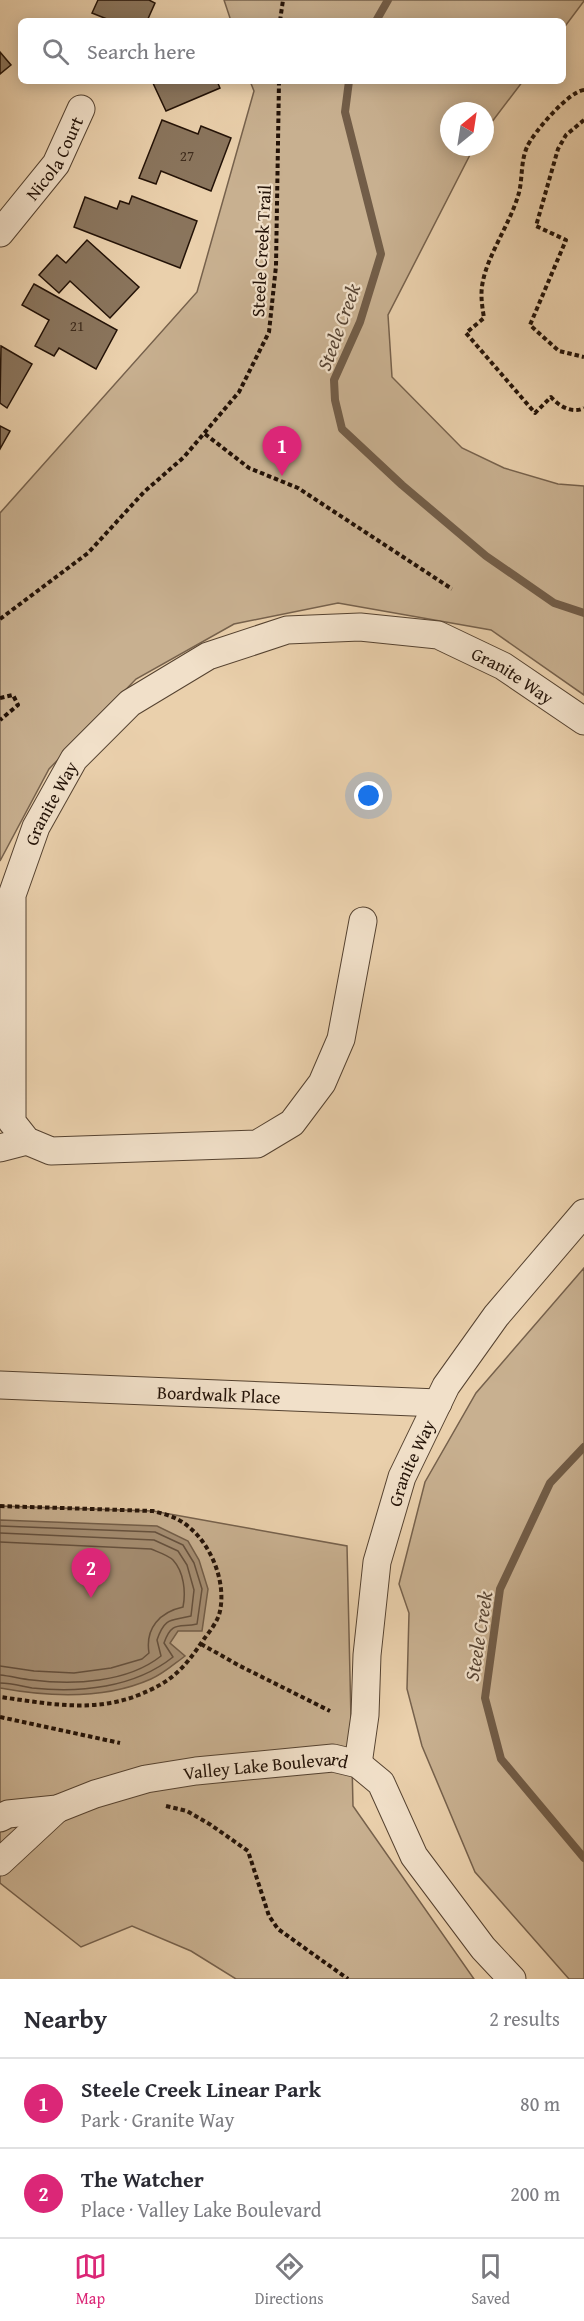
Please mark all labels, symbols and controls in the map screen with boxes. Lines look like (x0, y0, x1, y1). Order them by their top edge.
search box (18, 18, 566, 84)
icon: search (39, 35, 72, 68)
text: Search here (87, 35, 196, 67)
north arrow (440, 102, 494, 156)
street label: Nicola Court (18, 111, 90, 206)
house number: 27 (180, 145, 194, 166)
street label: Steele Creek Trail (244, 184, 278, 318)
water label: Steele Creek (309, 279, 367, 374)
house number: 21 (70, 315, 84, 336)
pin: 1 (262, 426, 302, 476)
street label: Granite Way (467, 640, 560, 710)
street label: Granite Way (17, 756, 84, 849)
your location (354, 781, 383, 810)
street label: Boardwalk Place (156, 1378, 281, 1410)
street label: Granite Way (381, 1415, 441, 1509)
pin: 2 (72, 1548, 110, 1598)
water label: Steele Creek (457, 1588, 500, 1683)
street label: Valley Lake Boulevard (181, 1745, 352, 1786)
text: Nearby (24, 1999, 107, 2038)
text: 2 results (489, 2004, 560, 2033)
text: Steele Creek Linear Park (81, 2073, 321, 2105)
text: 1 (38, 2089, 49, 2118)
text: 80 m (520, 2089, 560, 2118)
text: Park · Granite Way (81, 2105, 234, 2134)
text: The Watcher (81, 2163, 204, 2195)
text: 2 (38, 2179, 49, 2208)
text: 200 m (510, 2179, 560, 2208)
text: Place · Valley Lake Boulevard (81, 2195, 321, 2224)
tab: Map (74, 2250, 107, 2310)
tab: Directions (255, 2250, 324, 2310)
tab: Saved (471, 2250, 510, 2310)

